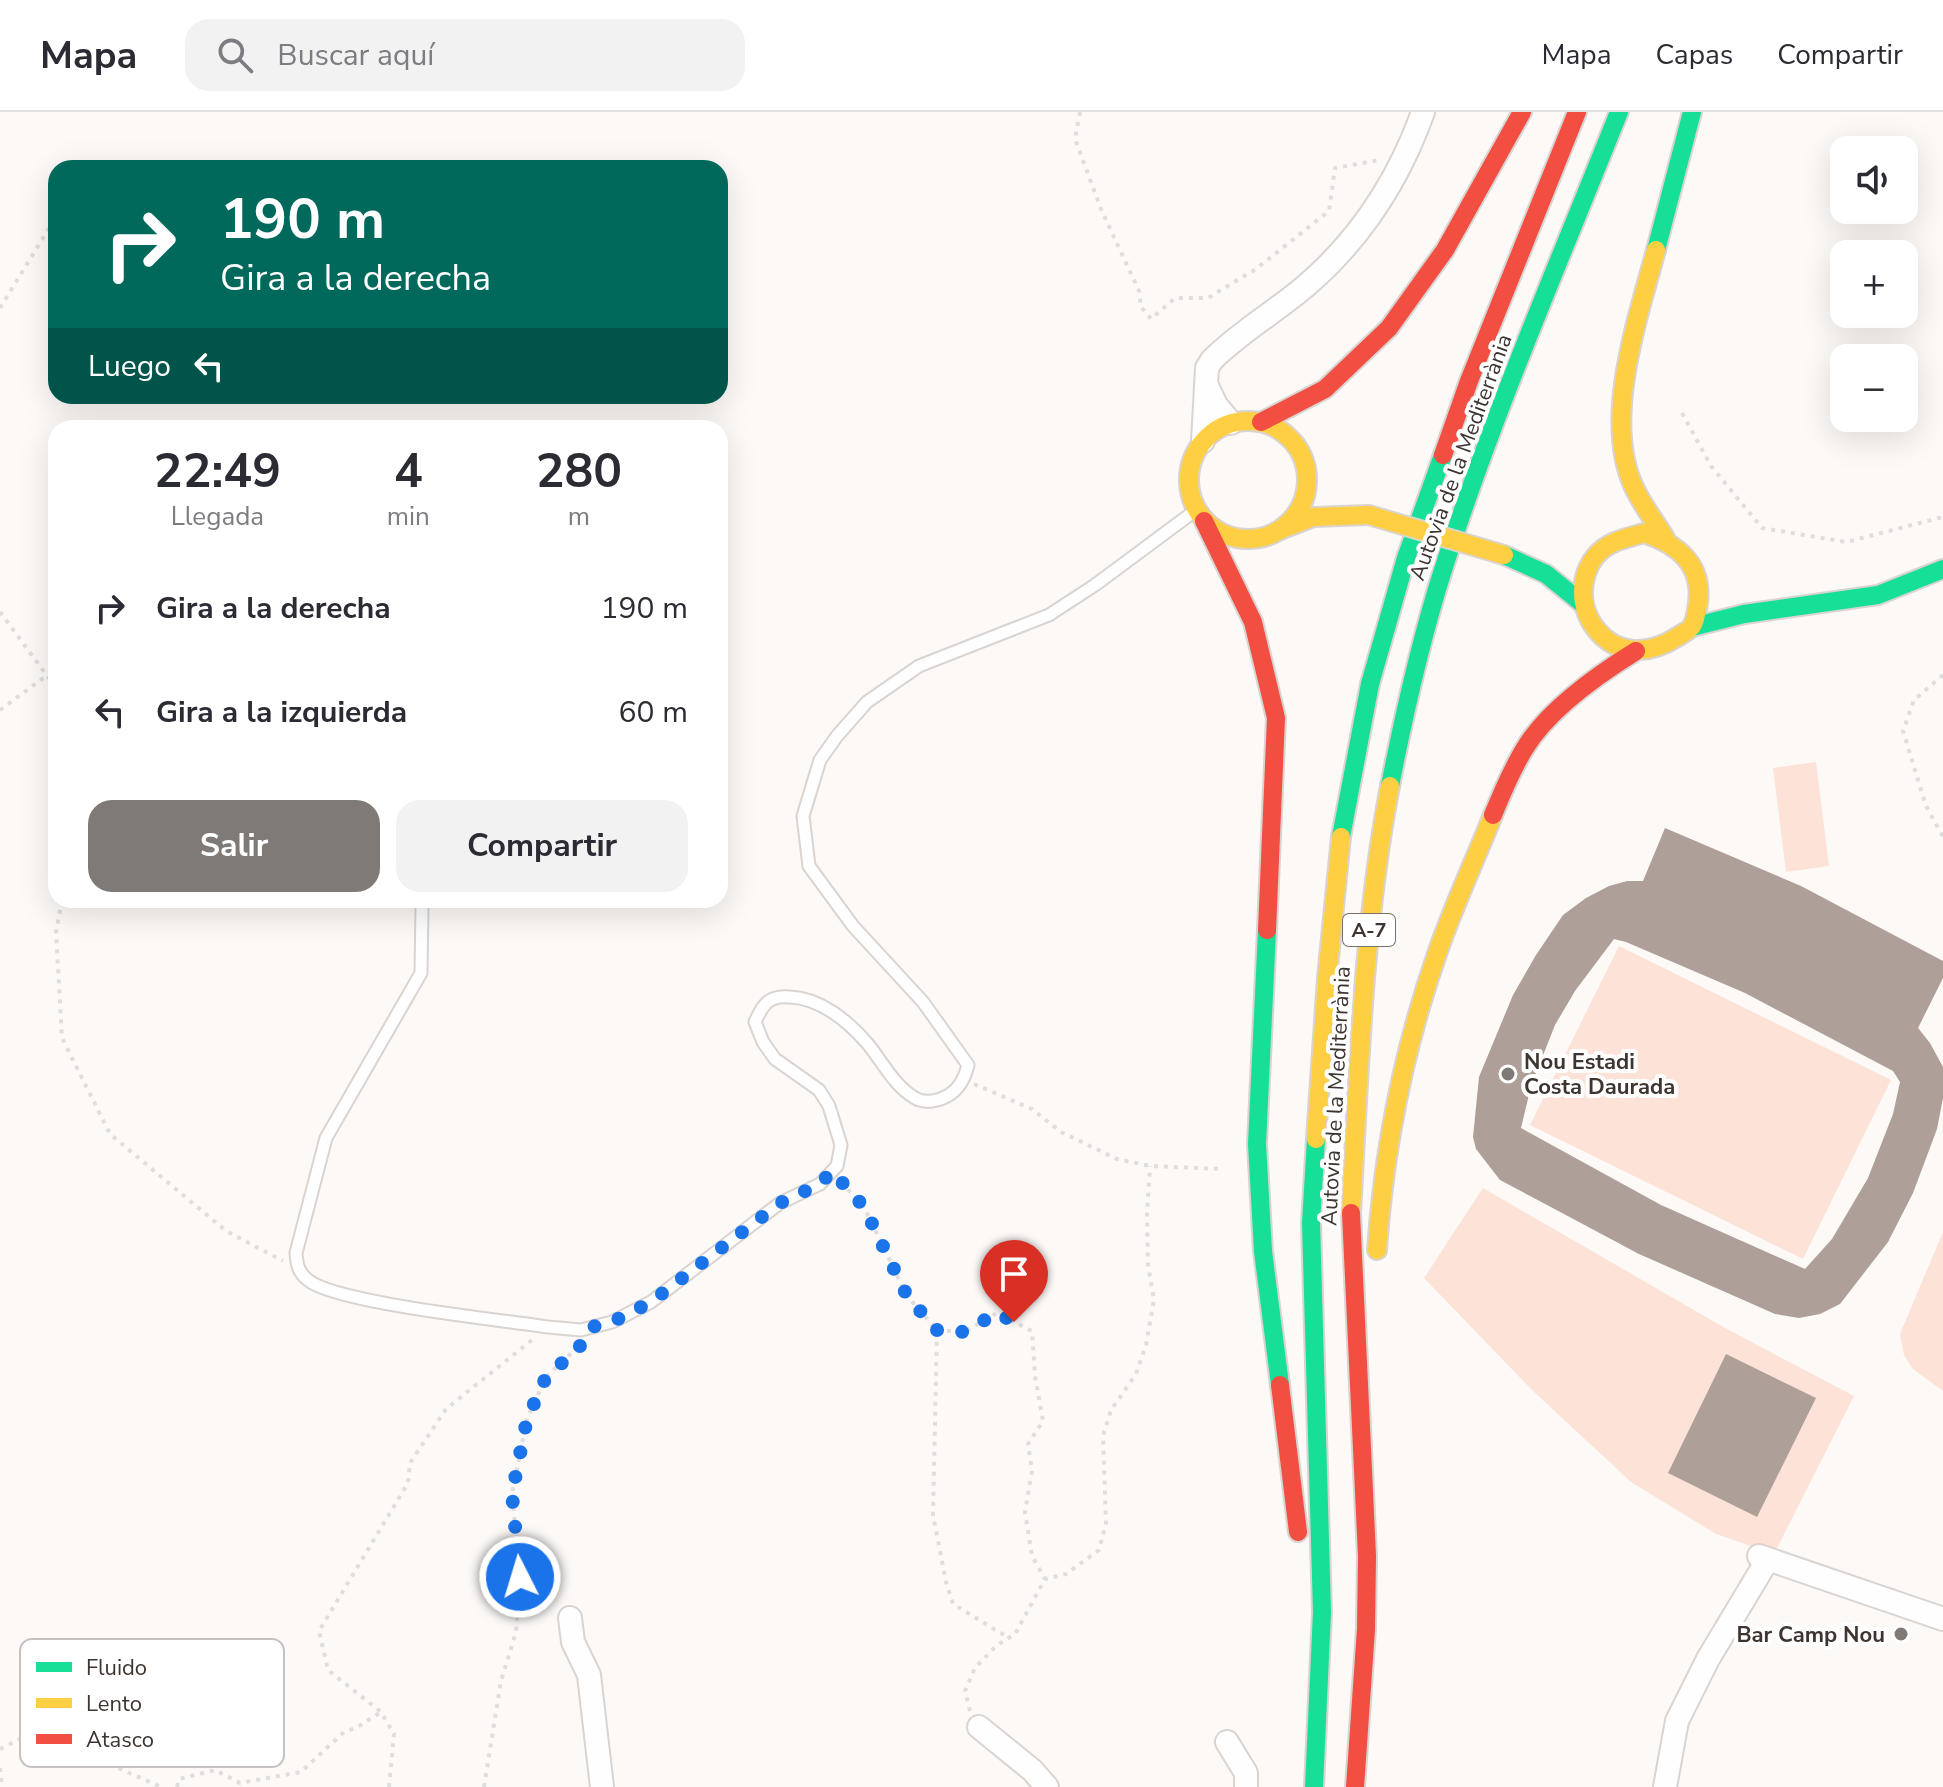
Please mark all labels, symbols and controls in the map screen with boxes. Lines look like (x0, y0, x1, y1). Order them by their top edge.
search box (185, 19, 745, 91)
text: Mapa (40, 30, 137, 81)
icon: search (213, 33, 257, 77)
text: Buscar aquí (277, 35, 434, 76)
text: Mapa (1542, 36, 1611, 74)
text: Capas (1655, 36, 1733, 74)
text: Compartir (1777, 36, 1903, 74)
map controls (1830, 136, 1918, 432)
button: sound (1830, 136, 1918, 224)
text: 190 m (220, 181, 385, 258)
icon: right (88, 192, 192, 296)
button: + (1830, 240, 1918, 328)
text: Gira a la derecha (220, 254, 491, 303)
street label: Autovia de la Mediterrània (1402, 330, 1520, 585)
icon: left (187, 344, 231, 388)
button: − (1830, 344, 1918, 432)
text: Luego (88, 346, 171, 387)
text: 22:49 (154, 438, 281, 504)
text: 4 (394, 438, 423, 504)
text: 280 (536, 438, 622, 504)
text: Llegada (171, 499, 264, 534)
text: min (387, 499, 430, 534)
text: m (568, 499, 590, 534)
icon: right (88, 586, 132, 630)
text: Gira a la derecha (156, 588, 391, 629)
text: 190 m (601, 588, 688, 629)
icon: left (88, 690, 132, 734)
text: Gira a la izquierda (156, 692, 407, 733)
text: 60 m (619, 692, 688, 733)
button: Salir (88, 800, 380, 892)
button: Compartir (396, 800, 688, 892)
road number: A-7 (1343, 914, 1395, 946)
street label: Autovia de la Mediterrània (1314, 965, 1358, 1227)
place label: Nou Estadi Costa Daurada (1524, 1047, 1675, 1102)
marker: Nou Estadi Costa Daurada (1499, 1065, 1517, 1083)
pin (980, 1240, 1048, 1322)
icon: arrive (992, 1252, 1036, 1296)
position arrow (478, 1535, 562, 1619)
place label: Bar Camp Nou (1736, 1620, 1885, 1650)
marker: Bar Camp Nou (1892, 1625, 1910, 1643)
legend (20, 1639, 284, 1767)
text: Fluido (86, 1653, 147, 1683)
text: Lento (86, 1689, 142, 1719)
text: Atasco (86, 1725, 154, 1755)

